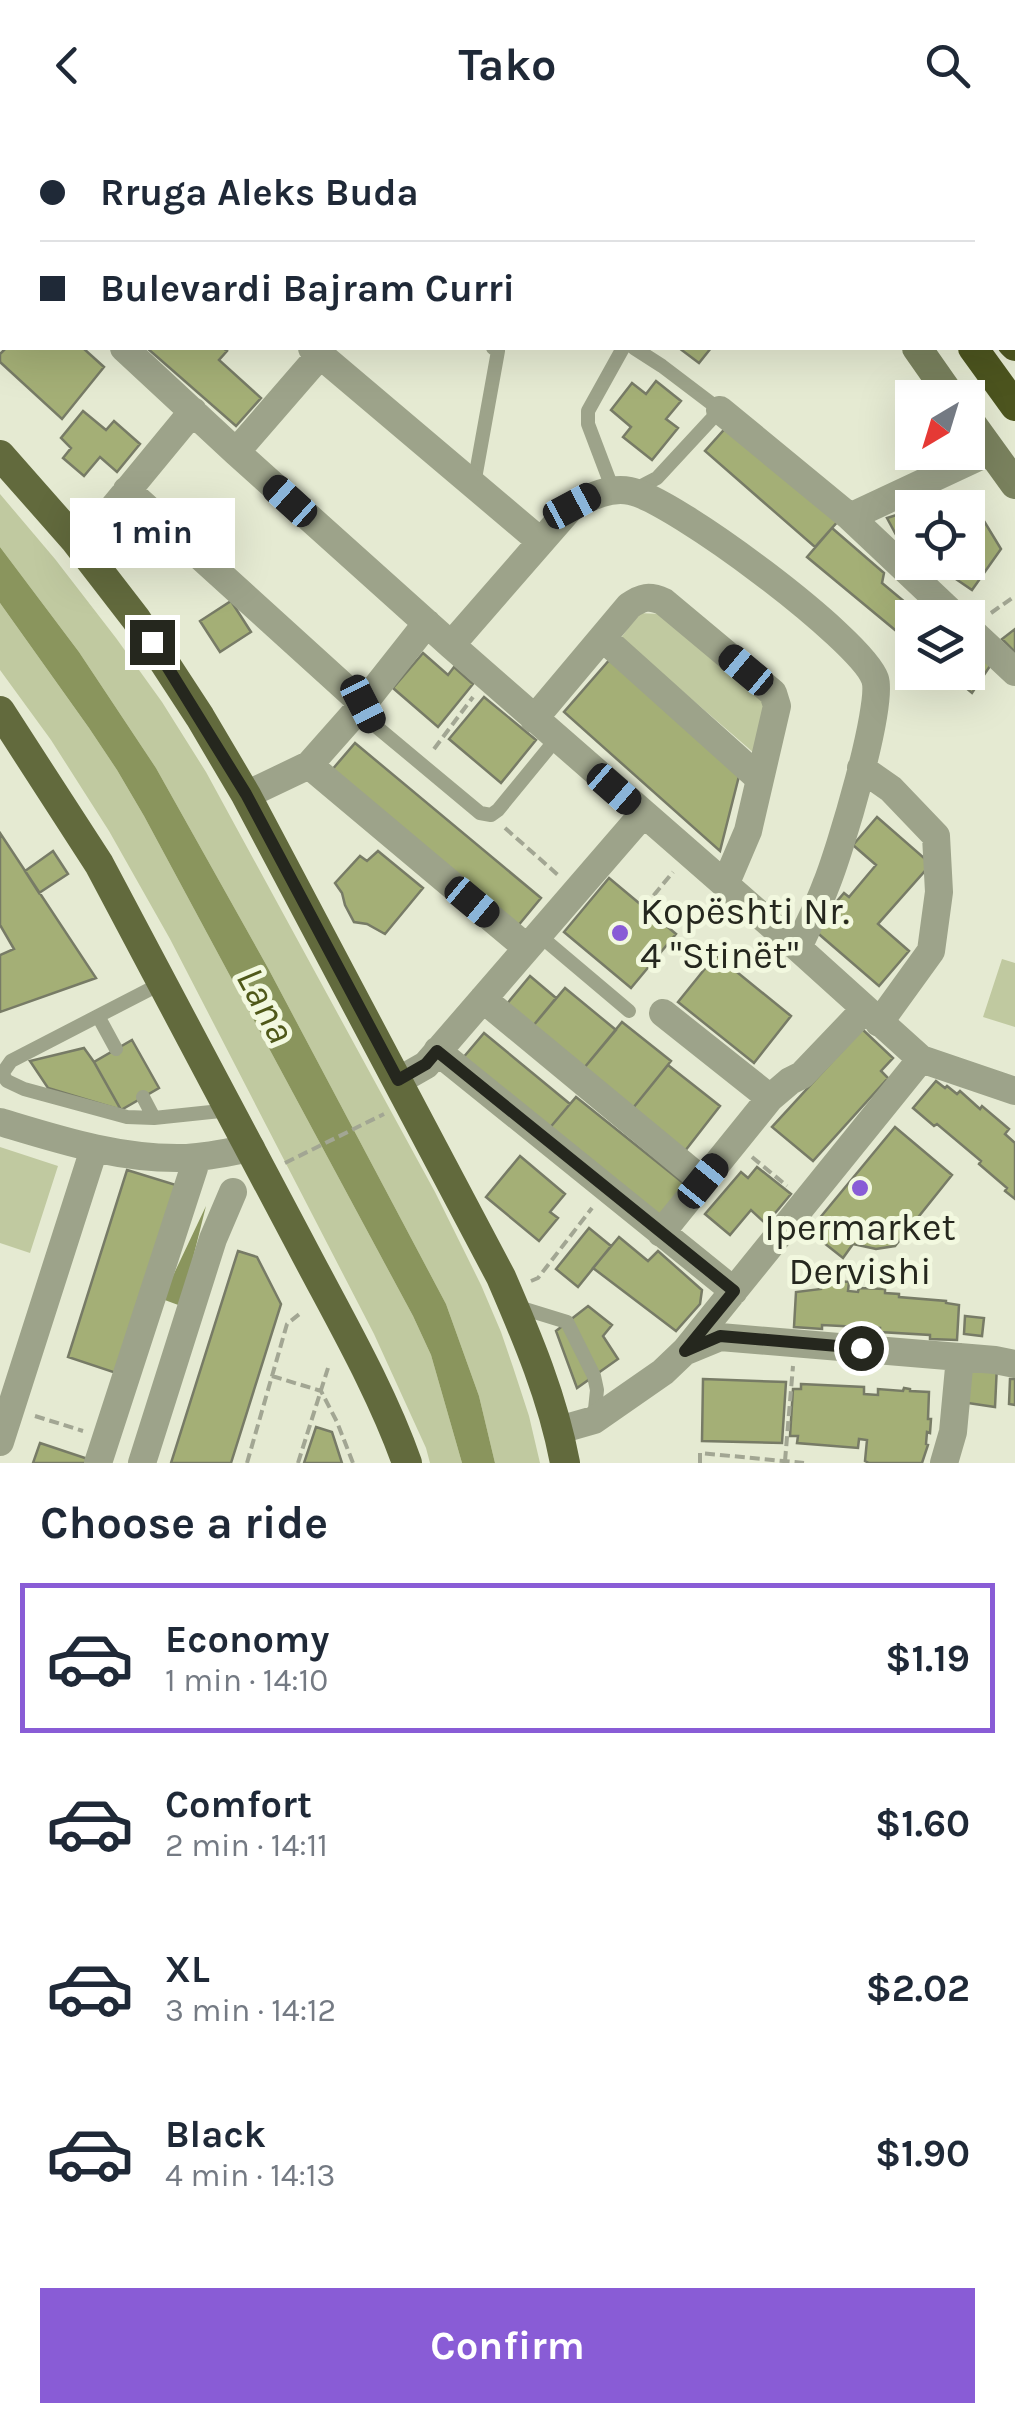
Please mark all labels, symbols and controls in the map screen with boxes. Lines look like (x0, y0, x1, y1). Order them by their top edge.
icon: back (40, 38, 95, 93)
icon: search (920, 38, 975, 93)
text: Tako (458, 39, 557, 91)
text: Rruga Aleks Buda (100, 170, 419, 215)
text: Bulevardi Bajram Curri (100, 266, 515, 311)
north arrow (895, 380, 985, 470)
map controls (895, 380, 985, 690)
car (258, 470, 322, 532)
car (538, 479, 606, 533)
button: locate (895, 490, 985, 580)
callout: 1 min (70, 497, 234, 567)
text: 1 min (112, 514, 193, 551)
button: layers (895, 600, 985, 690)
route end (130, 620, 175, 665)
car (713, 639, 779, 701)
car (336, 670, 390, 738)
car (582, 758, 646, 820)
car (439, 871, 505, 933)
place label: Kopështi Nr. 4 "Stinët" (640, 889, 850, 978)
marker: Kopështi Nr. 4 "Stinët" (609, 922, 631, 944)
water label: Lana (227, 959, 305, 1051)
car (672, 1148, 734, 1214)
marker: Ipermarket Dervishi (849, 1177, 871, 1199)
place label: Ipermarket Dervishi (764, 1205, 956, 1294)
route start (839, 1326, 884, 1371)
text: Choose a ride (40, 1497, 328, 1549)
icon: car (45, 1613, 135, 1703)
text: Economy (165, 1617, 329, 1662)
text: $1.19 (885, 1636, 970, 1681)
text: 1 min · 14:10 (165, 1662, 328, 1699)
icon: car (45, 1778, 135, 1868)
text: Comfort (165, 1782, 312, 1827)
text: $1.60 (875, 1801, 970, 1846)
text: 2 min · 14:11 (165, 1827, 328, 1864)
icon: car (45, 1943, 135, 2033)
text: XL (165, 1947, 210, 1992)
text: $2.02 (866, 1966, 970, 2011)
text: 3 min · 14:12 (165, 1992, 336, 2029)
icon: car (45, 2108, 135, 2198)
text: Black (165, 2112, 266, 2157)
text: $1.90 (875, 2131, 970, 2176)
text: 4 min · 14:13 (165, 2157, 335, 2194)
button: Confirm (40, 2288, 975, 2403)

